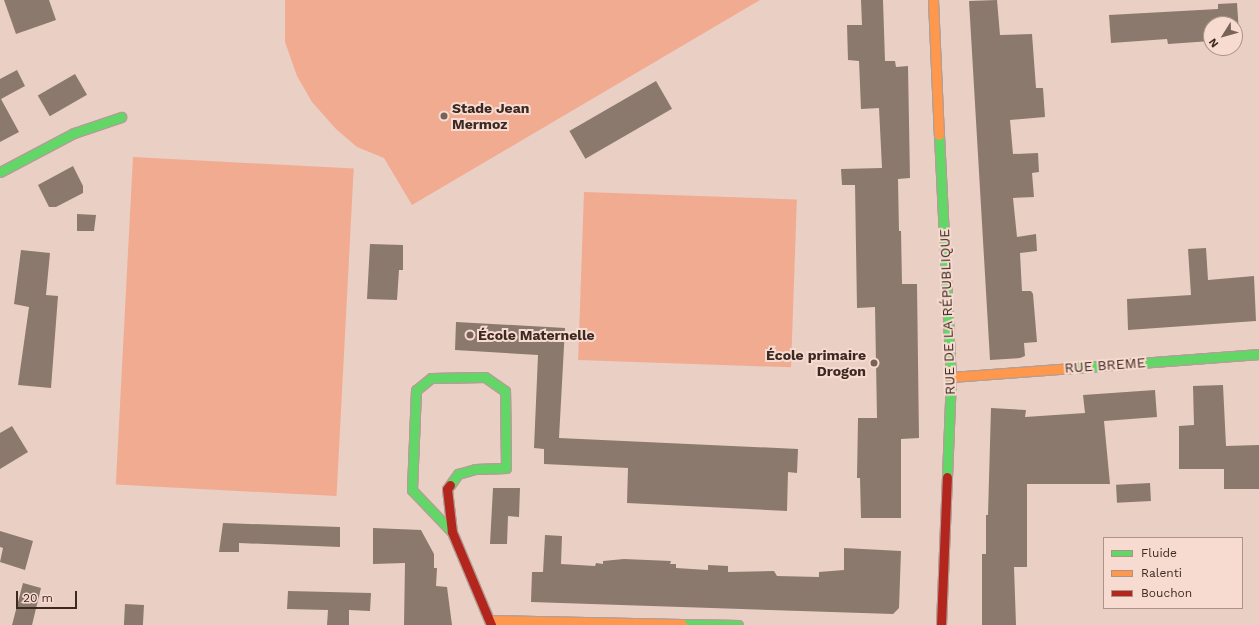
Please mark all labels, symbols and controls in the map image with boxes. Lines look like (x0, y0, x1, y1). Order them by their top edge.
north arrow (1203, 16, 1243, 56)
text: N (1206, 36, 1221, 50)
place label: Stade Jean Mermoz (452, 100, 530, 132)
marker: Stade Jean Mermoz (439, 111, 449, 121)
street label: RUE DE LA RÉPUBLIQUE (936, 228, 958, 396)
place label: École Maternelle (478, 327, 595, 343)
marker: École Maternelle (465, 330, 475, 340)
place label: École primaire Drogon (766, 347, 866, 380)
street label: RUE BREME (1064, 354, 1146, 376)
marker: École primaire Drogon (869, 358, 879, 368)
legend (1103, 537, 1243, 609)
text: Fluide (1141, 546, 1177, 560)
text: Ralenti (1141, 566, 1182, 580)
scale bar (18, 583, 79, 609)
text: Bouchon (1141, 586, 1192, 600)
text: 20 m (23, 591, 53, 605)

